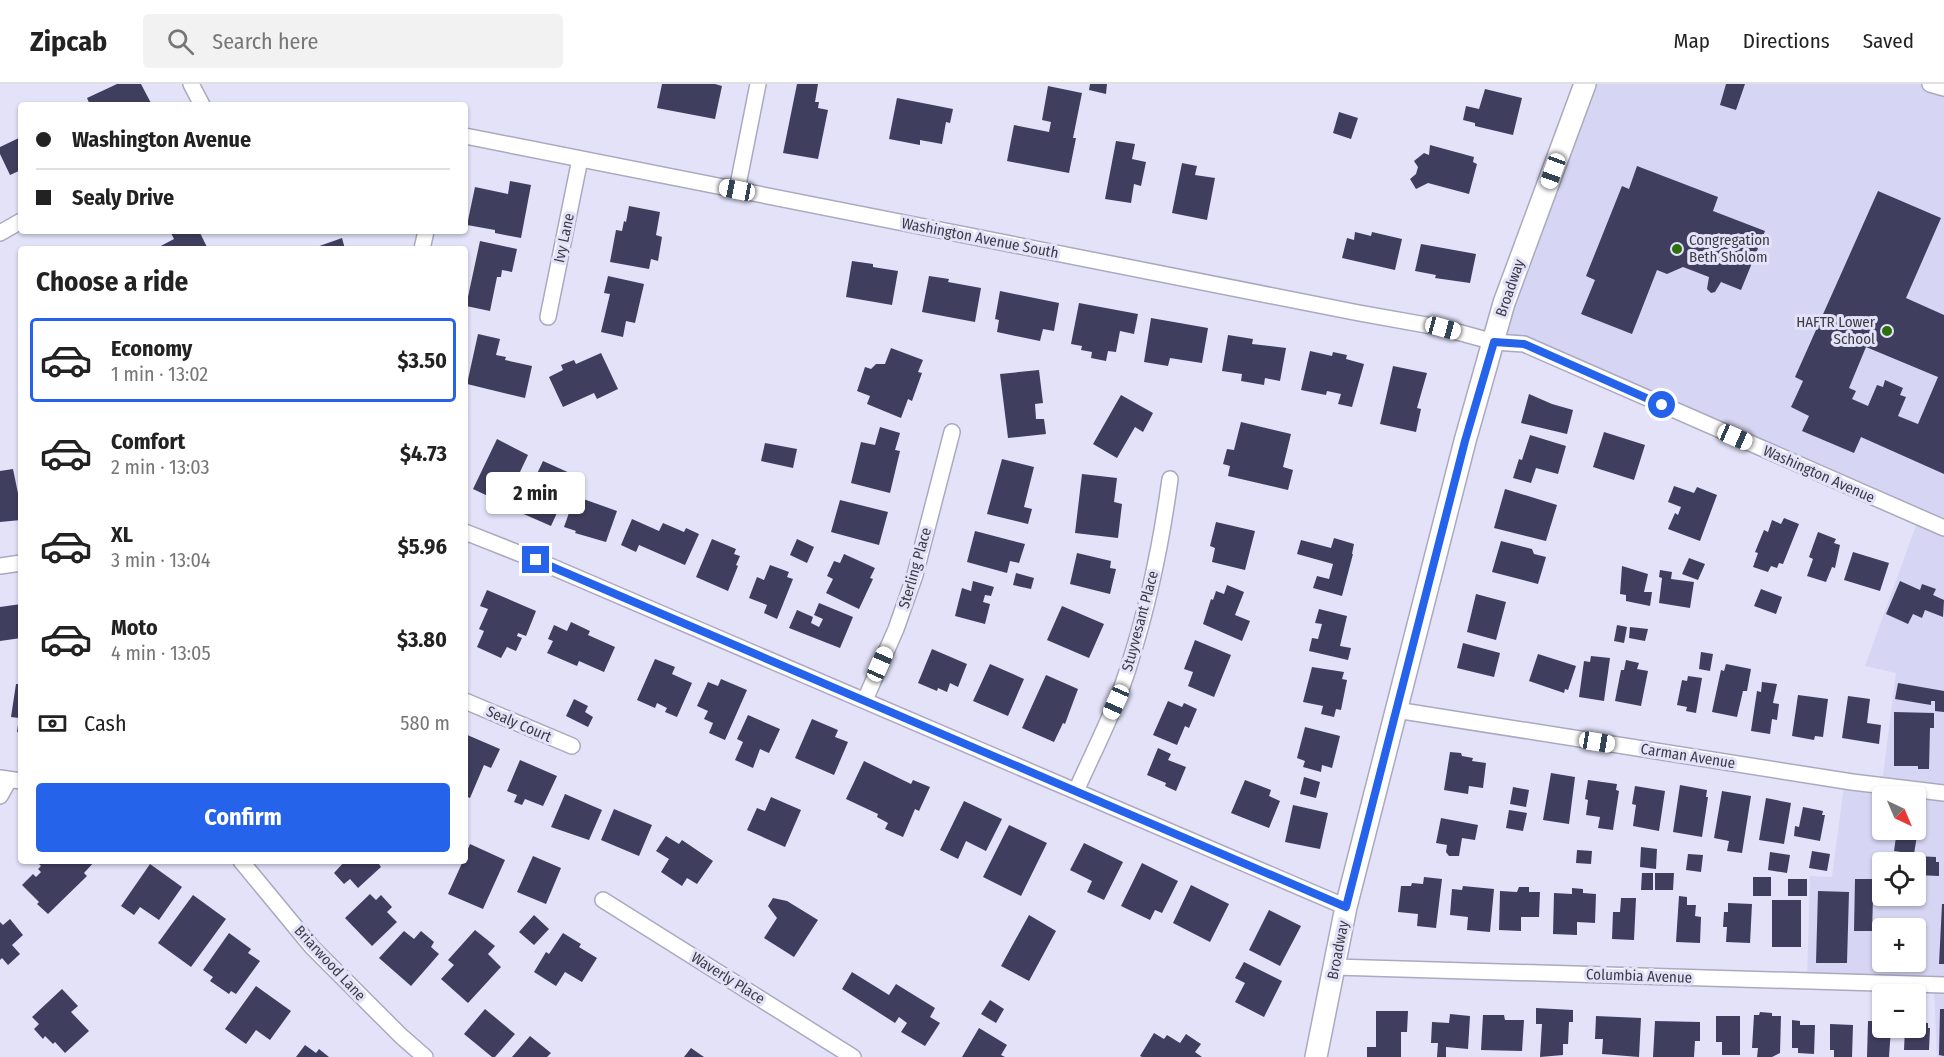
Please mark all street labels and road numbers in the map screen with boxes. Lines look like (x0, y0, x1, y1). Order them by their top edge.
street label: Ivy Lane (550, 212, 578, 264)
street label: Washington Avenue South (900, 214, 1060, 262)
street label: Broadway (1492, 257, 1528, 319)
street label: Washington Avenue (1760, 441, 1878, 507)
street label: Sterling Place (895, 525, 935, 611)
street label: Stuyvesant Place (1118, 569, 1162, 673)
street label: Sealy Court (484, 702, 554, 746)
street label: Carman Avenue (1639, 740, 1737, 772)
street label: Broadway (1323, 919, 1353, 981)
street label: Briarwood Lane (291, 922, 369, 1004)
street label: Waverly Place (688, 948, 768, 1008)
street label: Columbia Avenue (1586, 965, 1692, 987)

